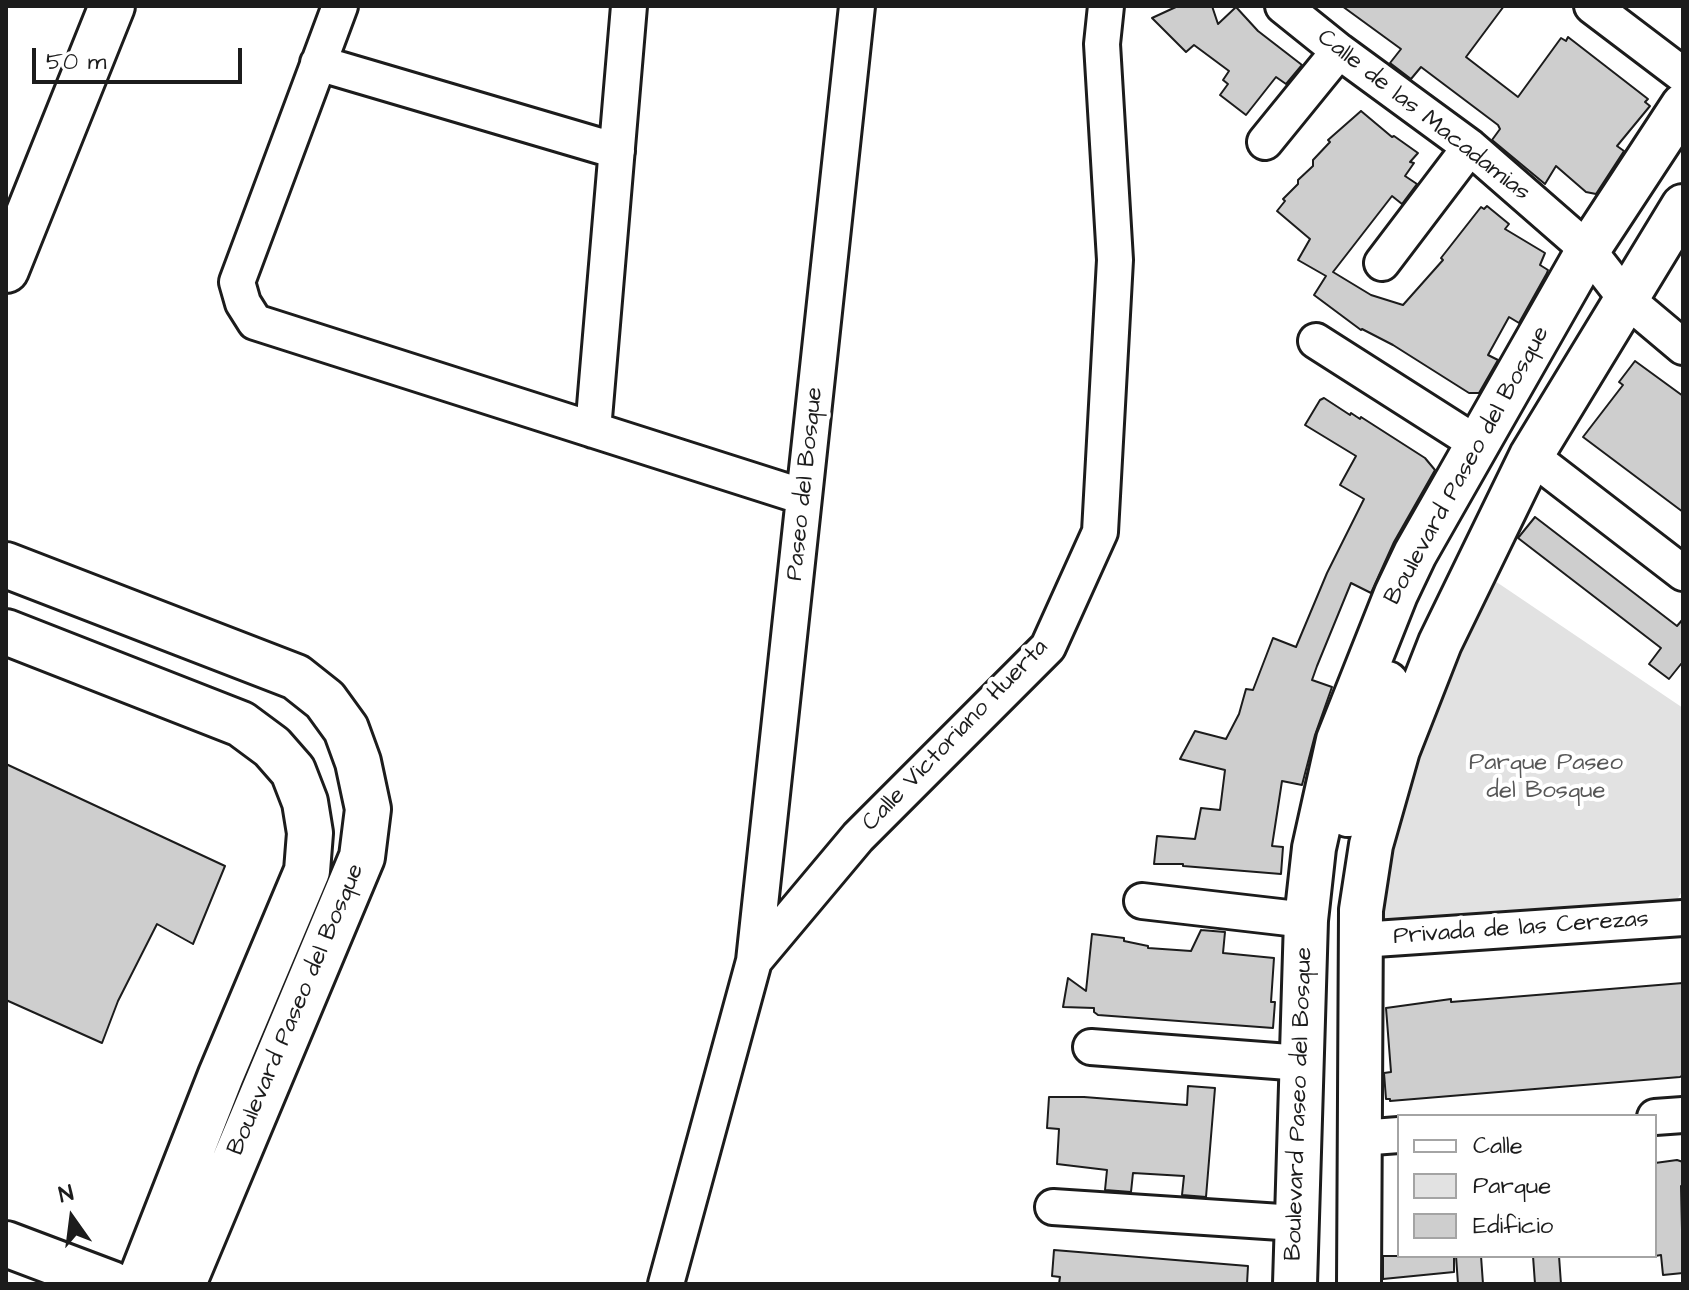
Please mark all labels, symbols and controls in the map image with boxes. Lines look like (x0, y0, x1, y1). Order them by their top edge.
street label: Calle de las Macadamias (1311, 24, 1535, 208)
scale bar (36, 32, 246, 82)
text: 50 m (46, 45, 106, 79)
street label: Boulevard Paseo del Bosque (1379, 322, 1557, 610)
street label: Paseo del Bosque (782, 386, 830, 582)
street label: Calle Victoriano Huerta (857, 634, 1055, 838)
park label: Parque Paseo del Bosque (1469, 750, 1623, 806)
street label: Boulevard Paseo del Bosque (222, 860, 372, 1160)
street label: Privada de las Cerezas (1392, 906, 1650, 952)
street label: Boulevard Paseo del Bosque (1280, 947, 1320, 1261)
legend (1397, 1114, 1657, 1258)
text: Calle (1473, 1129, 1523, 1163)
text: Parque (1473, 1169, 1551, 1203)
north arrow (32, 1178, 112, 1258)
text: N (56, 1178, 77, 1211)
text: Edificio (1473, 1209, 1553, 1243)

